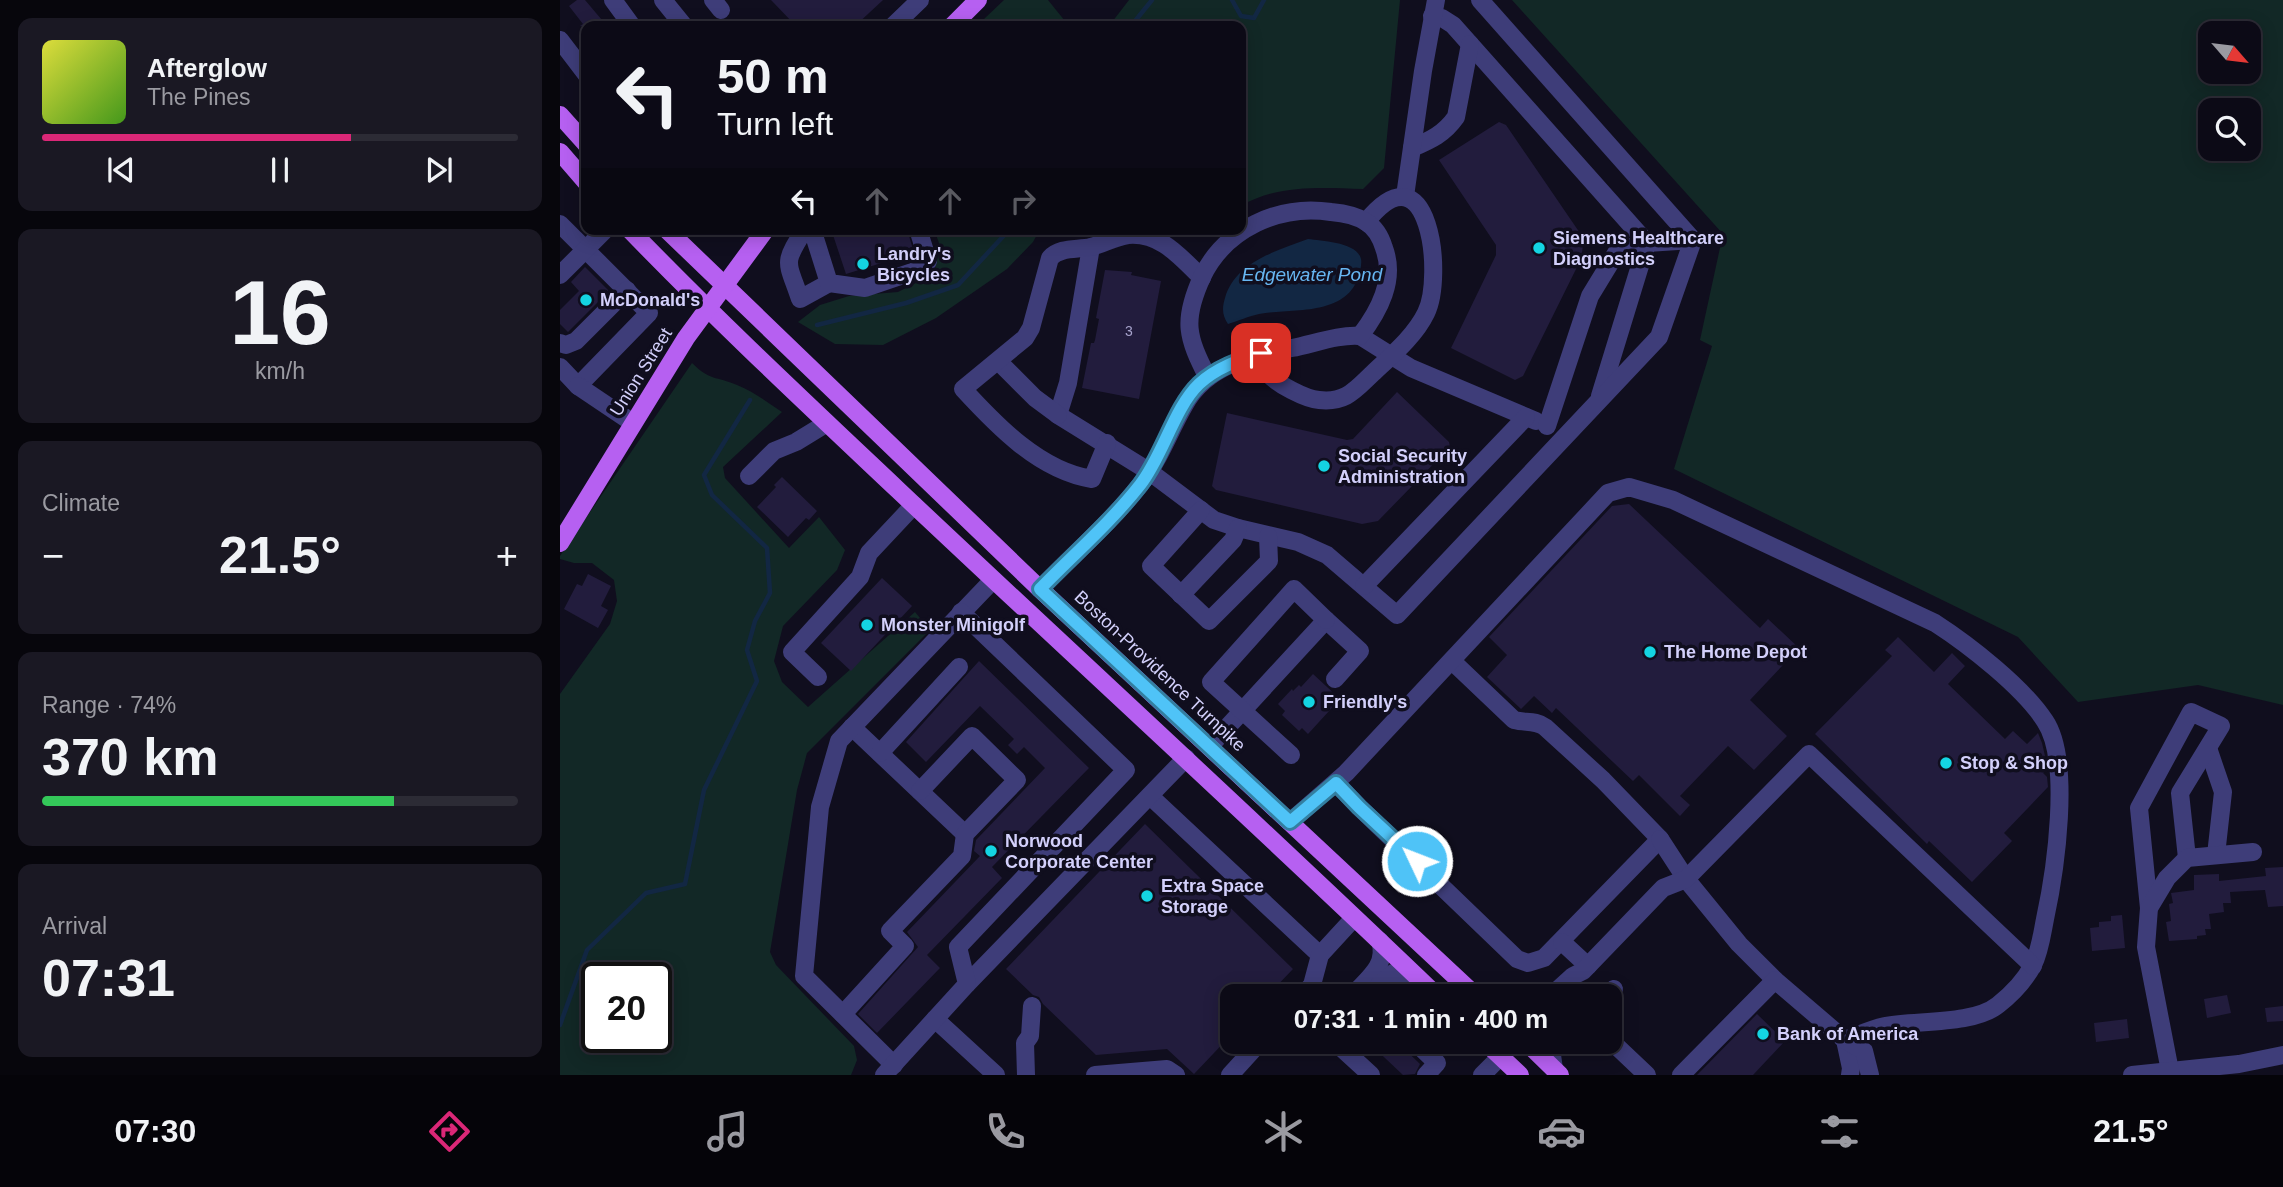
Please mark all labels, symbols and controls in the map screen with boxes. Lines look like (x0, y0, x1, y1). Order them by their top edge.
north arrow (2198, 21, 2261, 84)
map controls (2198, 21, 2261, 161)
icon: left (602, 49, 693, 140)
text: 50 m (717, 49, 829, 103)
text: Afterglow (147, 53, 267, 83)
text: The Pines (147, 84, 251, 110)
button: search (2198, 98, 2261, 161)
text: Turn left (717, 106, 833, 142)
icon: previous (102, 151, 140, 189)
icon: pause (261, 151, 299, 189)
icon: next (420, 151, 458, 189)
icon: left (785, 182, 823, 220)
icon: ahead (858, 182, 896, 220)
icon: ahead (931, 182, 969, 220)
icon: right (1004, 182, 1042, 220)
place label: Siemens Healthcare Diagnostics (1553, 228, 1724, 269)
marker: Siemens Healthcare Diagnostics (1531, 240, 1547, 256)
place label: Landry's Bicycles (877, 244, 951, 285)
marker: Landry's Bicycles (855, 256, 871, 272)
text: 16 (229, 262, 331, 363)
water label: Edgewater Pond (1242, 264, 1384, 285)
place label: McDonald's (600, 290, 700, 310)
marker: McDonald's (578, 292, 594, 308)
house number: 3 (1125, 323, 1133, 339)
pin (1231, 323, 1291, 383)
street label: Union Street (606, 324, 676, 420)
icon: arrive (1242, 334, 1280, 372)
text: km/h (255, 358, 305, 384)
place label: Social Security Administration (1338, 446, 1467, 487)
marker: Social Security Administration (1316, 458, 1332, 474)
text: Climate (42, 490, 120, 516)
text: 21.5° (219, 526, 341, 584)
text: − (42, 535, 64, 577)
text: + (496, 535, 518, 577)
street label: Boston-Providence Turnpike (1070, 587, 1250, 755)
place label: Monster Minigolf (881, 615, 1026, 635)
marker: Monster Minigolf (859, 617, 875, 633)
place label: The Home Depot (1664, 642, 1807, 662)
marker: The Home Depot (1642, 644, 1658, 660)
text: Range · 74% (42, 692, 176, 718)
place label: Friendly's (1323, 692, 1407, 712)
marker: Friendly's (1301, 694, 1317, 710)
text: 370 km (42, 728, 218, 786)
place label: Stop & Shop (1960, 753, 2068, 773)
marker: Stop & Shop (1938, 755, 1954, 771)
position arrow (1380, 824, 1454, 898)
place label: Norwood Corporate Center (1005, 831, 1153, 872)
marker: Norwood Corporate Center (983, 843, 999, 859)
place label: Extra Space Storage (1161, 876, 1264, 917)
marker: Extra Space Storage (1139, 888, 1155, 904)
text: Arrival (42, 913, 107, 939)
text: 07:31 (42, 949, 175, 1007)
speed limit sign: 20 (581, 962, 672, 1053)
text: 07:31 · 1 min · 400 m (1294, 1004, 1548, 1034)
place label: Bank of America (1777, 1024, 1919, 1044)
marker: Bank of America (1755, 1026, 1771, 1042)
icon: directions (425, 1107, 474, 1156)
icon: music (703, 1107, 752, 1156)
icon: phone (981, 1107, 1030, 1156)
icon: climate (1259, 1107, 1308, 1156)
icon: car (1537, 1107, 1586, 1156)
icon: filters (1815, 1107, 1864, 1156)
text: 07:30 (115, 1113, 196, 1149)
text: 21.5° (2093, 1113, 2168, 1149)

